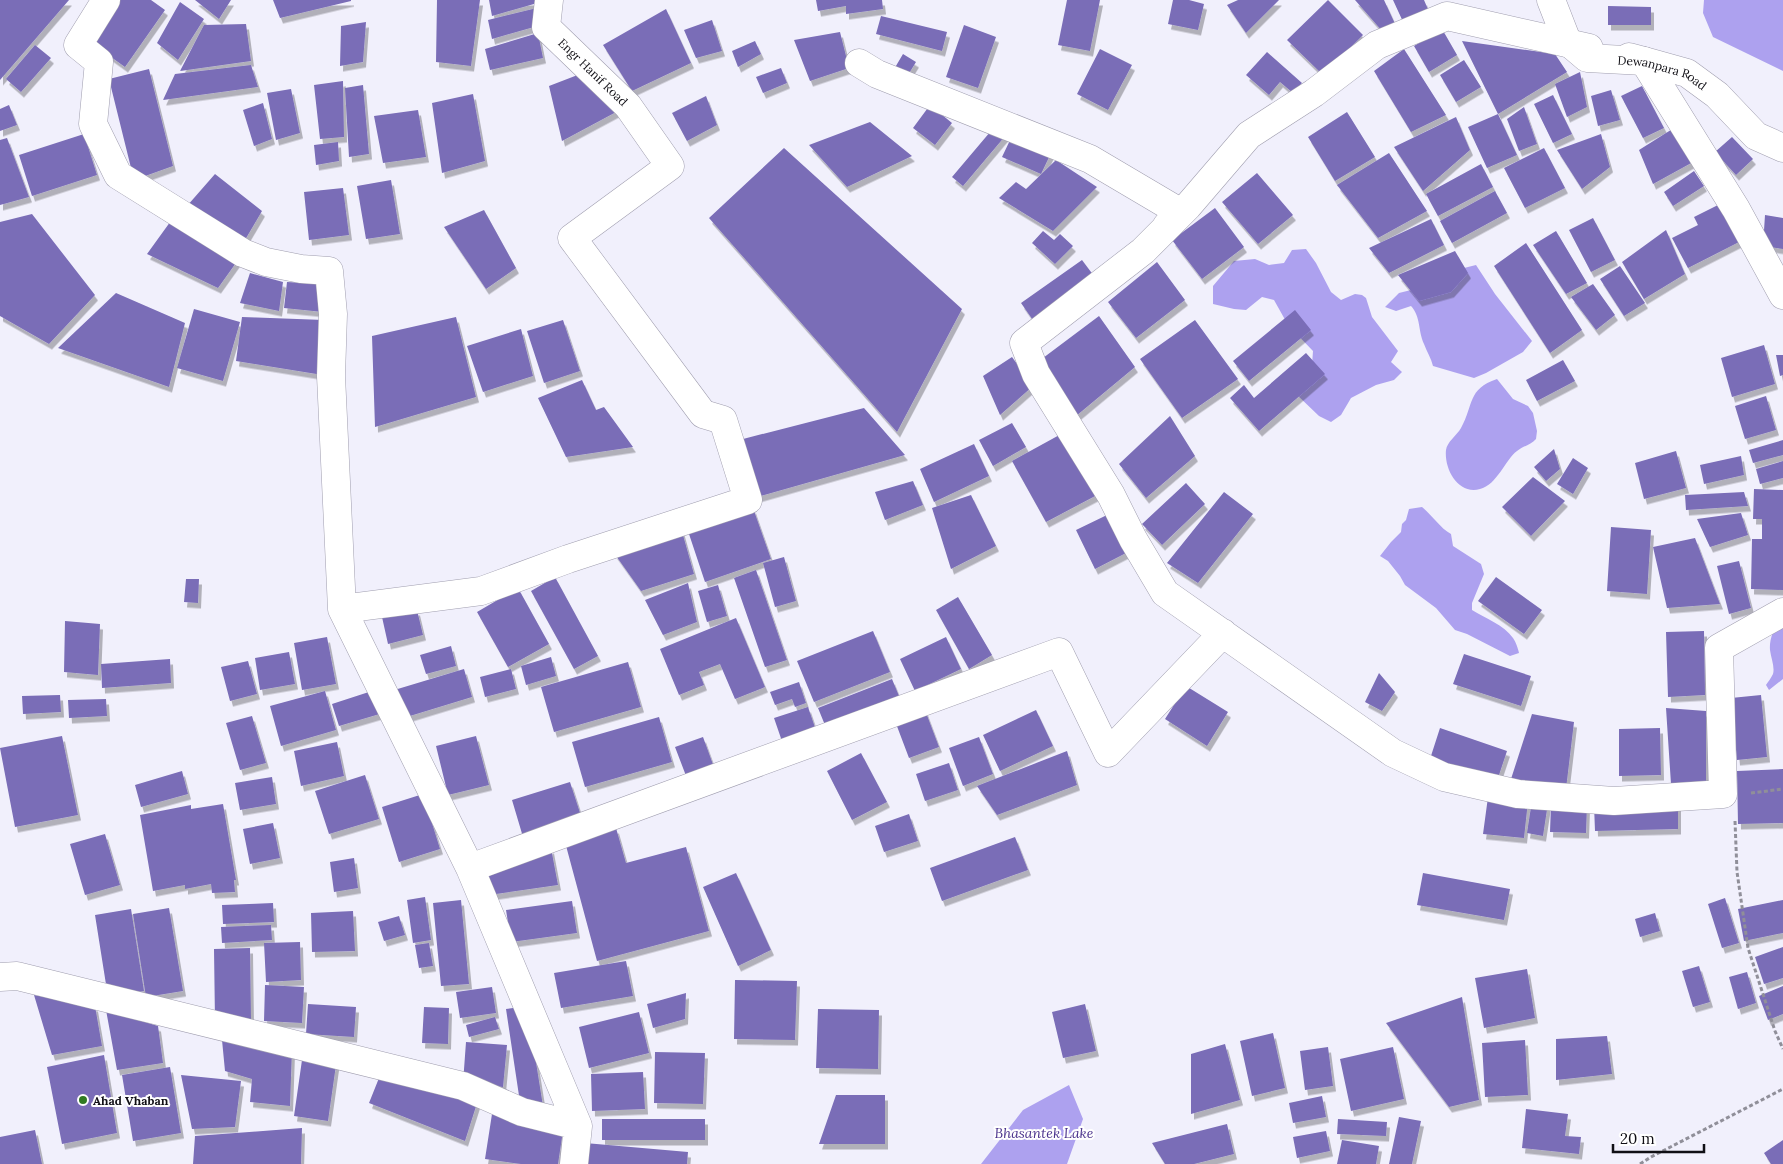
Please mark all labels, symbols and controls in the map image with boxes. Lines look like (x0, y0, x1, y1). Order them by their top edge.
street label: Engr Hanif Road (555, 35, 631, 109)
street label: Dewanpara Road (1617, 52, 1710, 93)
place label: Ahad Vhaban (93, 1093, 169, 1108)
marker: Ahad Vhaban (77, 1094, 89, 1106)
scale bar (1613, 1122, 1704, 1154)
water label: Bhasantek Lake (994, 1124, 1094, 1142)
text: 20 m (1620, 1129, 1655, 1148)

